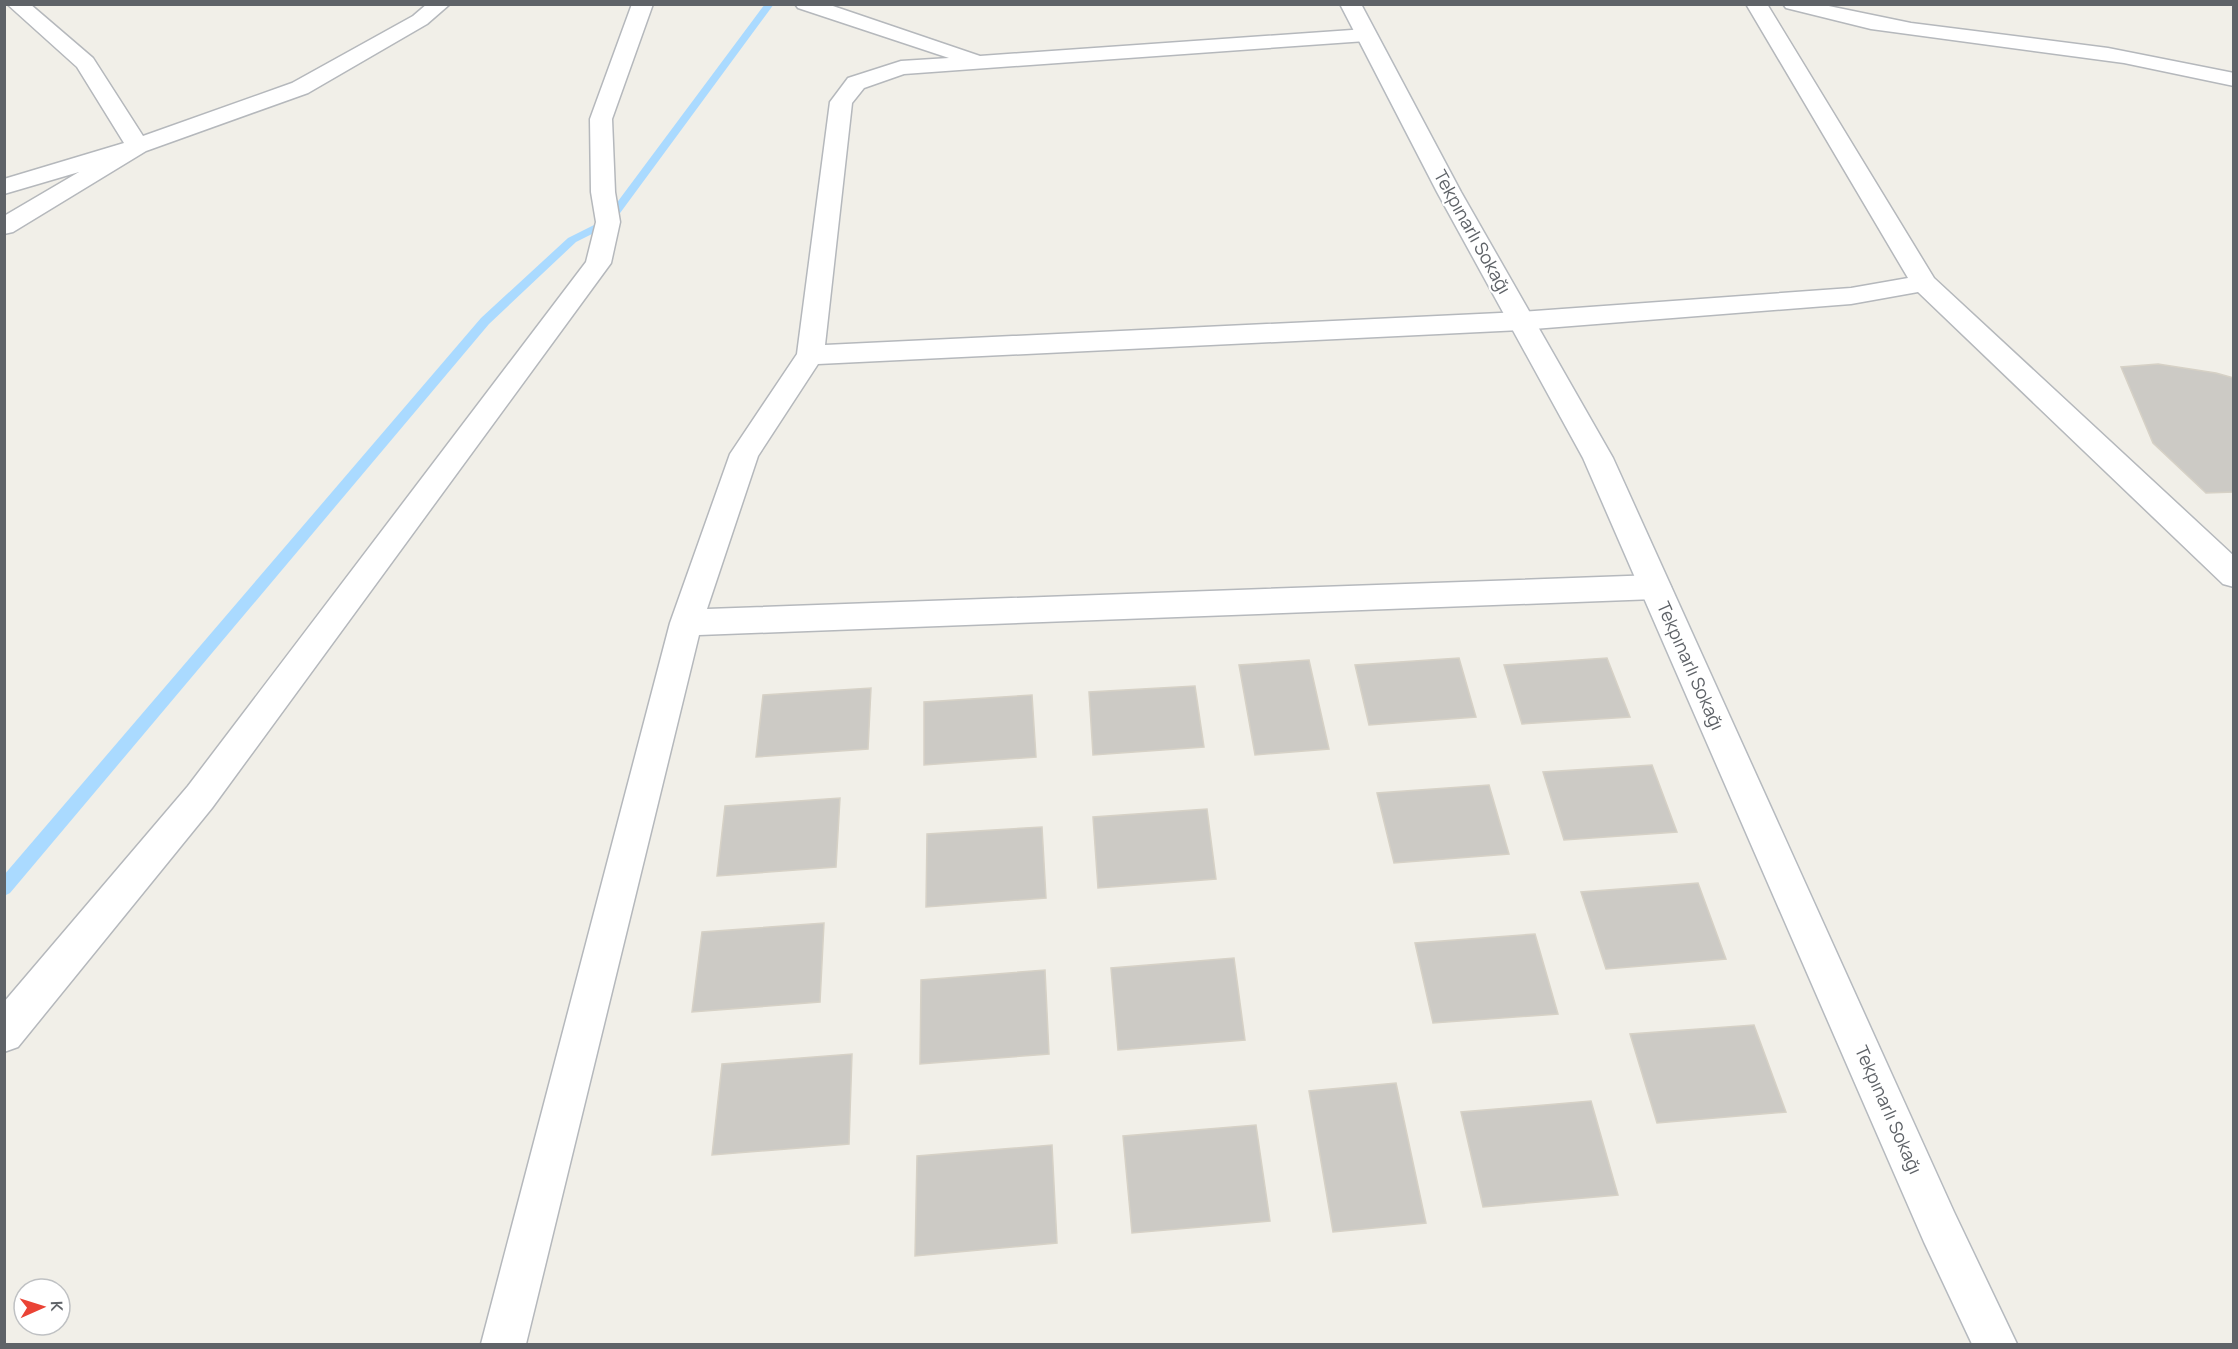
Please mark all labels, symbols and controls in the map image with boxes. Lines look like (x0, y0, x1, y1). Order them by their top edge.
street label: Tekpınarlı Sokağı (1429, 165, 1517, 298)
street label: Tekpınarlı Sokağı (1652, 598, 1730, 734)
street label: Tekpınarlı Sokağı (1850, 1042, 1928, 1178)
north arrow (12, 1277, 72, 1337)
text: K (46, 1300, 68, 1313)

